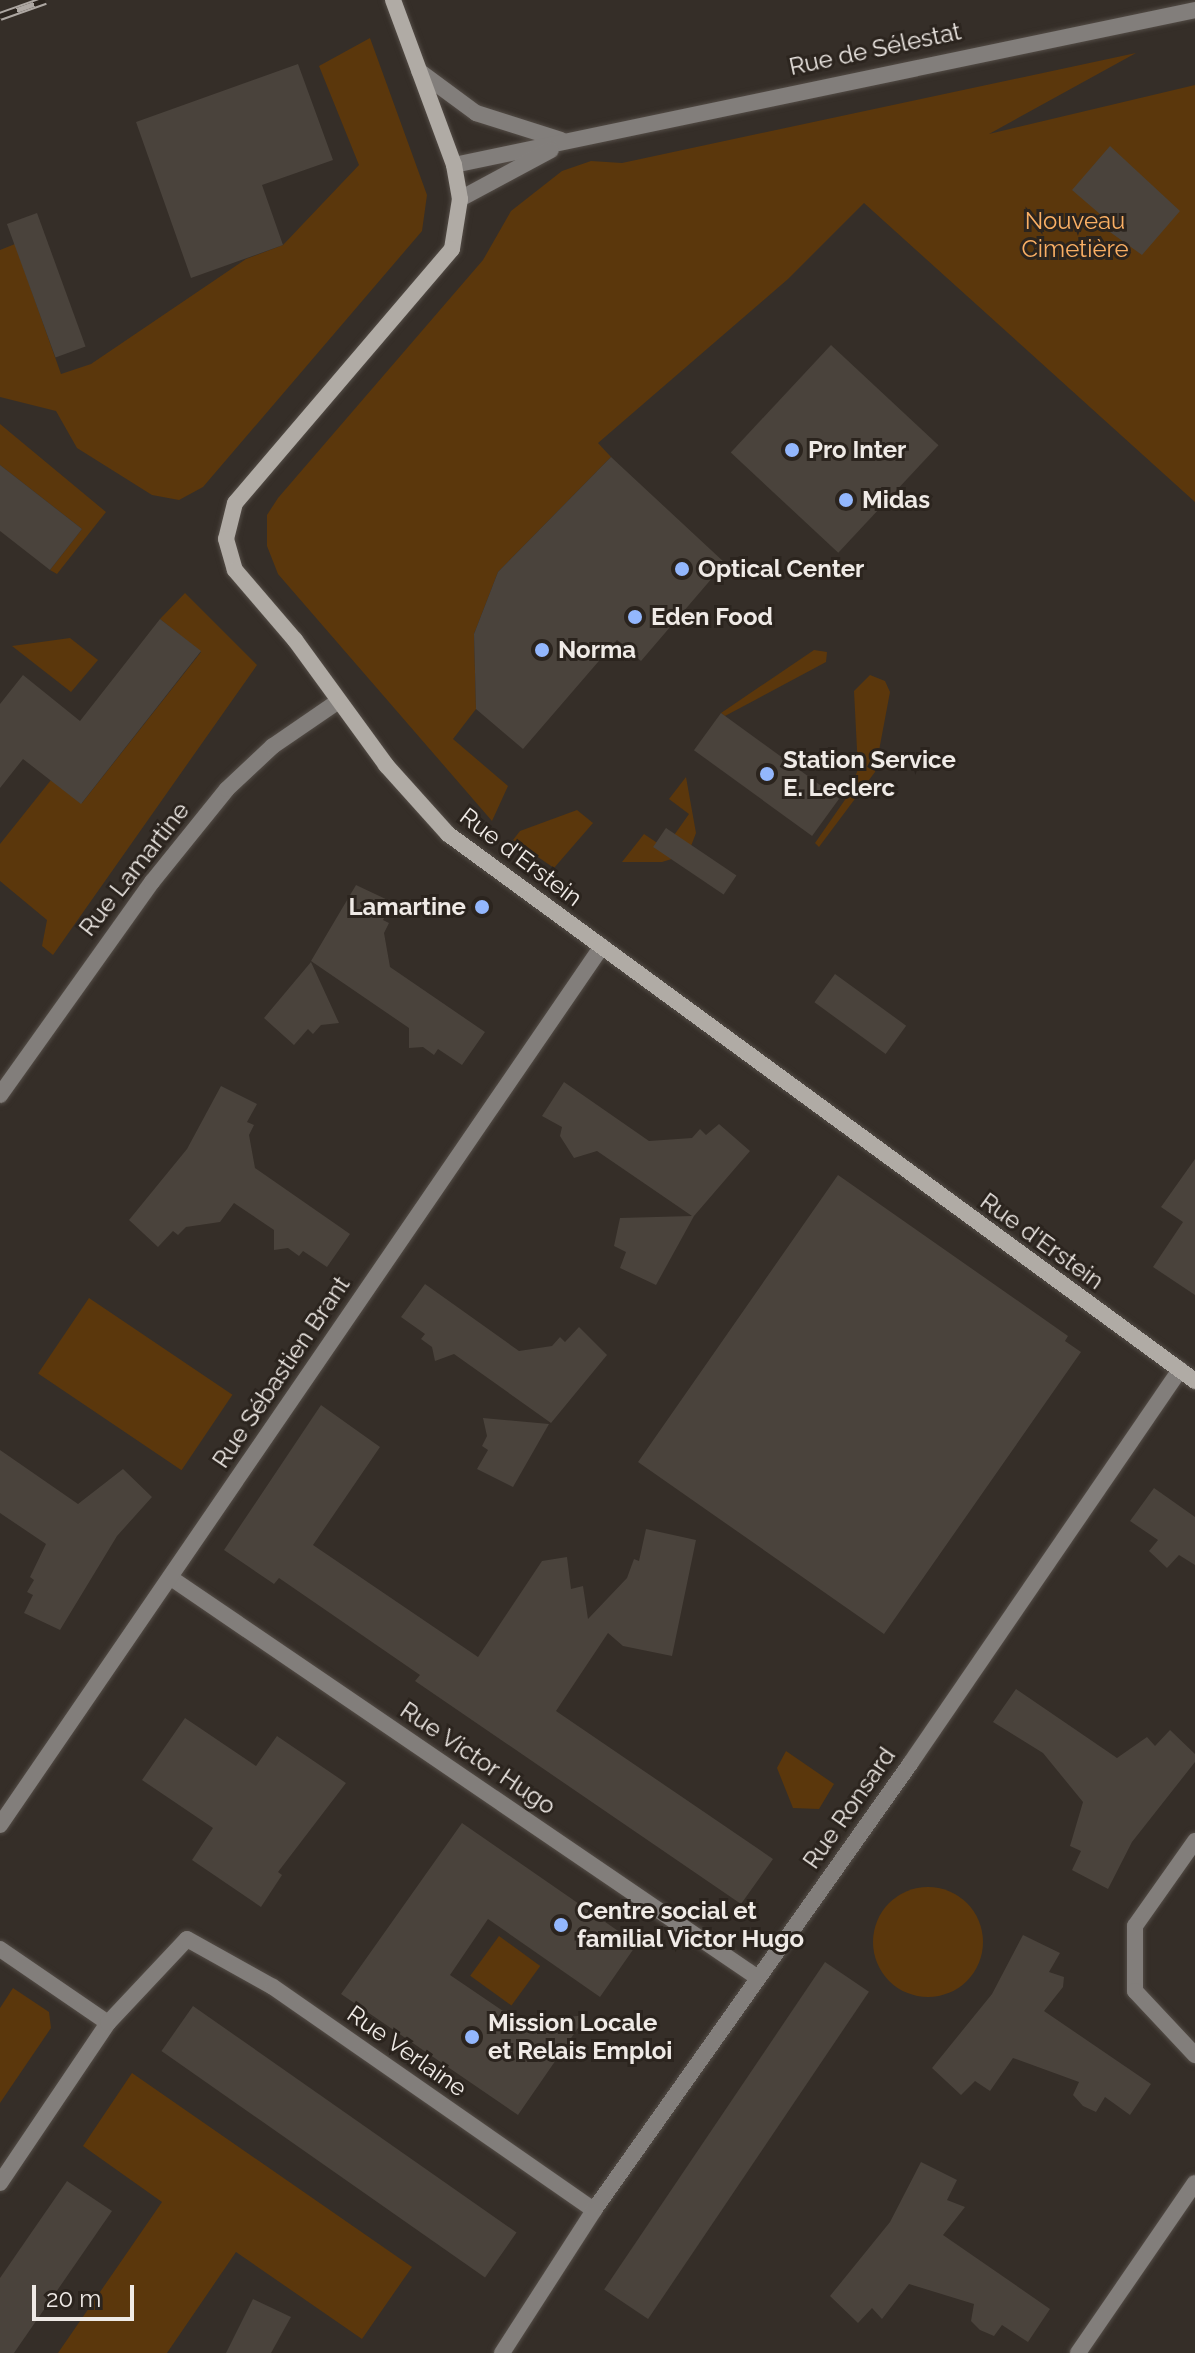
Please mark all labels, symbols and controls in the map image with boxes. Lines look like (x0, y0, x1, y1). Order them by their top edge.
street label: Rue de Sélestat (786, 17, 964, 81)
park label: Nouveau Cimetière (1021, 207, 1129, 263)
place label: Pro Inter (808, 436, 906, 464)
marker: Pro Inter (783, 441, 801, 459)
place label: Midas (862, 486, 930, 514)
marker: Midas (837, 491, 855, 509)
place label: Optical Center (698, 555, 865, 583)
marker: Optical Center (673, 560, 691, 578)
place label: Eden Food (651, 603, 773, 631)
marker: Eden Food (626, 608, 644, 626)
place label: Norma (558, 636, 636, 664)
marker: Norma (533, 641, 551, 659)
place label: Station Service E. Leclerc (783, 746, 956, 802)
marker: Station Service E. Leclerc (758, 765, 776, 783)
street label: Rue Lamartine (73, 796, 195, 942)
street label: Rue d'Erstein (454, 802, 588, 912)
place label: Lamartine (349, 893, 466, 921)
marker: Lamartine (473, 898, 491, 916)
street label: Rue d'Erstein (975, 1187, 1109, 1295)
street label: Rue Sébastien Brant (206, 1271, 356, 1473)
street label: Rue Victor Hugo (394, 1695, 562, 1821)
street label: Rue Ronsard (797, 1742, 901, 1874)
place label: Centre social et familial Victor Hugo (577, 1897, 806, 1953)
marker: Centre social et familial Victor Hugo (552, 1916, 570, 1934)
street label: Rue Verlaine (341, 1999, 473, 2103)
place label: Mission Locale et Relais Emploi (488, 2009, 672, 2065)
marker: Mission Locale et Relais Emploi (463, 2028, 481, 2046)
scale bar (36, 2269, 138, 2319)
text: 20 m (46, 2284, 101, 2313)

